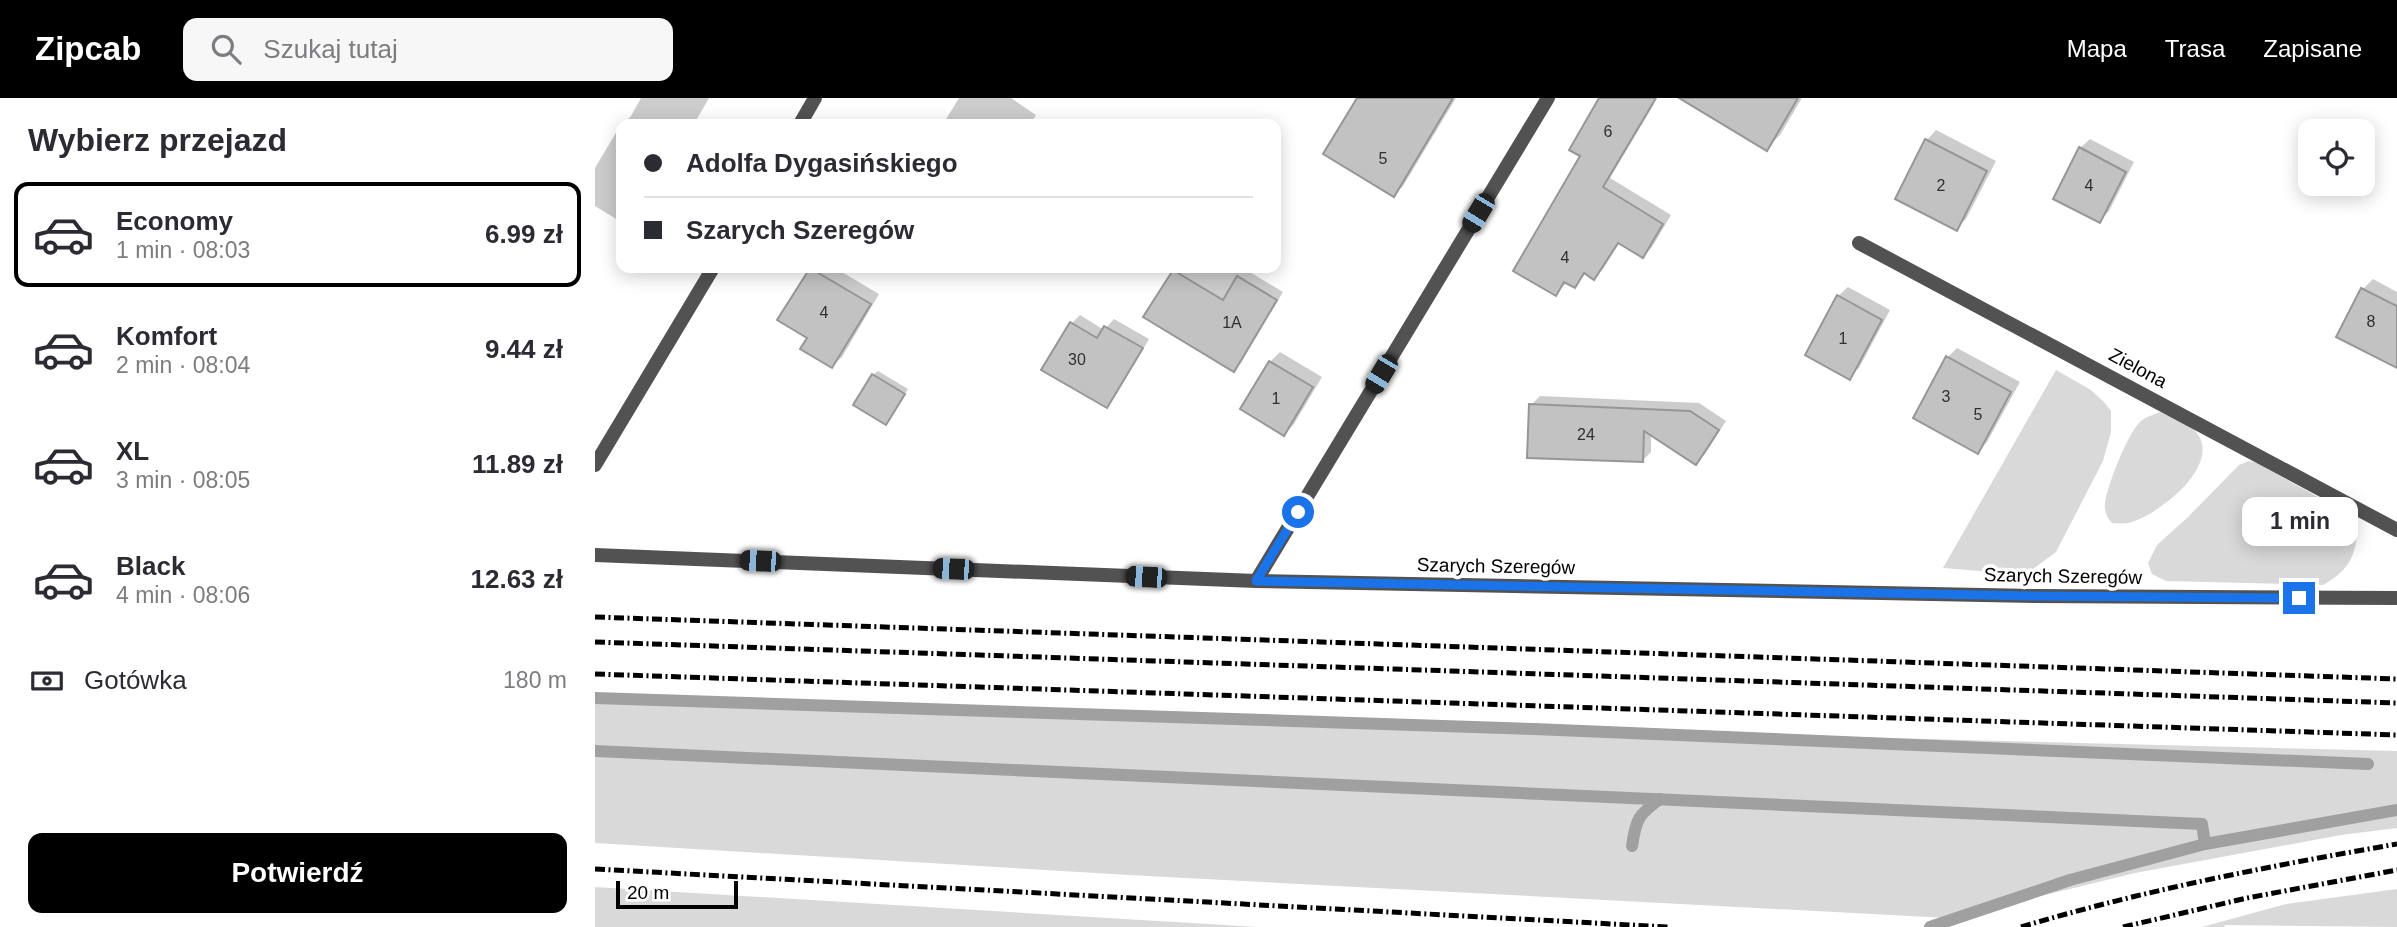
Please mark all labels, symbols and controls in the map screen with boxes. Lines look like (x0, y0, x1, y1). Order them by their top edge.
search box (183, 18, 673, 81)
text: Zipcab (35, 30, 141, 67)
icon: search (207, 30, 245, 68)
text: Szukaj tutaj (263, 34, 398, 64)
text: Mapa (2067, 35, 2127, 62)
text: Trasa (2165, 35, 2225, 62)
text: Zapisane (2263, 35, 2362, 62)
map controls (2298, 119, 2375, 196)
button: locate (2298, 119, 2375, 196)
text: Wybierz przejazd (28, 122, 287, 158)
house number: 6 (1604, 123, 1613, 140)
text: Adolfa Dygasińskiego (686, 148, 958, 178)
house number: 5 (1379, 150, 1388, 167)
house number: 2 (1937, 177, 1946, 194)
house number: 4 (2085, 177, 2094, 194)
car (1459, 190, 1498, 236)
icon: car (32, 203, 95, 266)
text: Economy (116, 206, 233, 236)
text: Szarych Szeregów (686, 215, 914, 245)
text: 6.99 zł (485, 219, 563, 249)
text: 1 min · 08:03 (116, 237, 250, 263)
house number: 4 (1561, 249, 1570, 266)
house number: 4 (820, 304, 829, 321)
house number: 8 (2367, 313, 2376, 330)
house number: 1A (1222, 314, 1242, 331)
icon: car (32, 318, 95, 381)
text: Komfort (116, 321, 217, 351)
house number: 1 (1839, 330, 1848, 347)
text: 9.44 zł (485, 334, 563, 364)
street label: Zielona (2106, 344, 2171, 392)
house number: 30 (1068, 351, 1086, 368)
car (1362, 351, 1401, 397)
text: 2 min · 08:04 (116, 352, 250, 378)
house number: 3 (1942, 388, 1951, 405)
house number: 1 (1272, 390, 1281, 407)
house number: 5 (1974, 406, 1983, 423)
house number: 24 (1577, 426, 1595, 443)
icon: car (32, 433, 95, 496)
text: XL (116, 436, 149, 466)
text: 11.89 zł (472, 449, 563, 479)
text: 3 min · 08:05 (116, 467, 250, 493)
route start (1282, 496, 1314, 528)
callout: 1 min (2241, 496, 2357, 546)
text: 1 min (2270, 508, 2330, 534)
icon: car (32, 548, 95, 611)
car (739, 550, 782, 572)
text: Black (116, 551, 185, 581)
street label: Szarych Szeregów (1417, 554, 1576, 578)
car (932, 558, 975, 580)
text: 12.63 zł (470, 564, 563, 594)
street label: Szarych Szeregów (1984, 564, 2143, 588)
car (1125, 565, 1168, 589)
text: 4 min · 08:06 (116, 582, 250, 608)
route end (2283, 582, 2315, 614)
icon: cash (28, 662, 66, 700)
text: Gotówka (84, 665, 187, 695)
text: 180 m (503, 667, 567, 693)
button: Potwierdź (28, 833, 567, 913)
scale bar (616, 878, 739, 910)
text: 20 m (627, 882, 669, 903)

